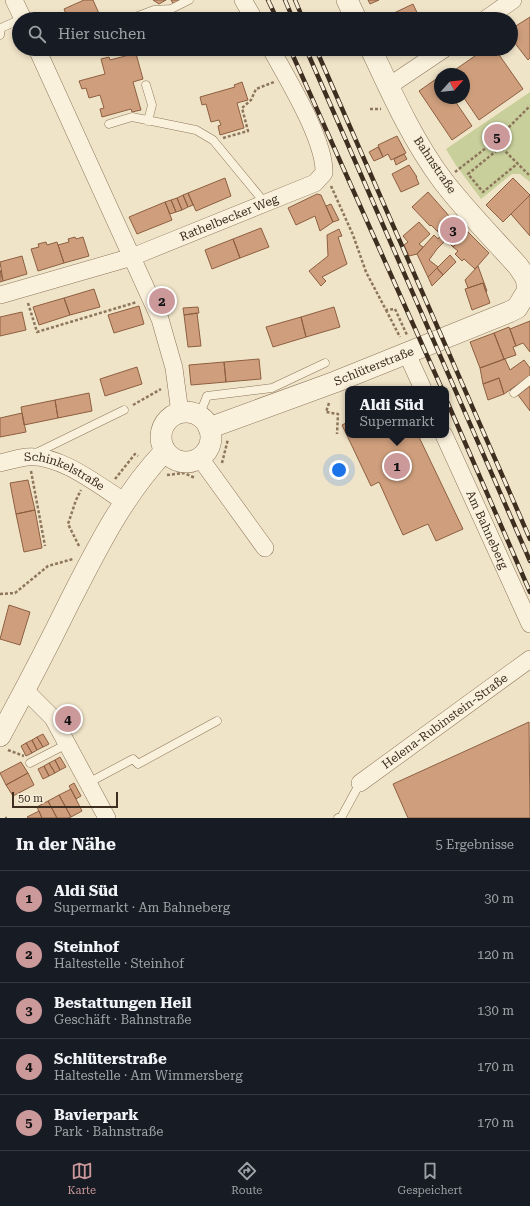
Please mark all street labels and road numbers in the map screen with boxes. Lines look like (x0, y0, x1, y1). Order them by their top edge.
street label: Bahnstraße (411, 134, 459, 196)
street label: Rathelbecker Weg (178, 192, 280, 244)
street label: Schlüterstraße (332, 344, 416, 389)
street label: Schinkelstraße (24, 450, 108, 494)
street label: Am Bahneberg (463, 488, 511, 571)
street label: Helena-Rubinstein-Straße (379, 670, 511, 772)

